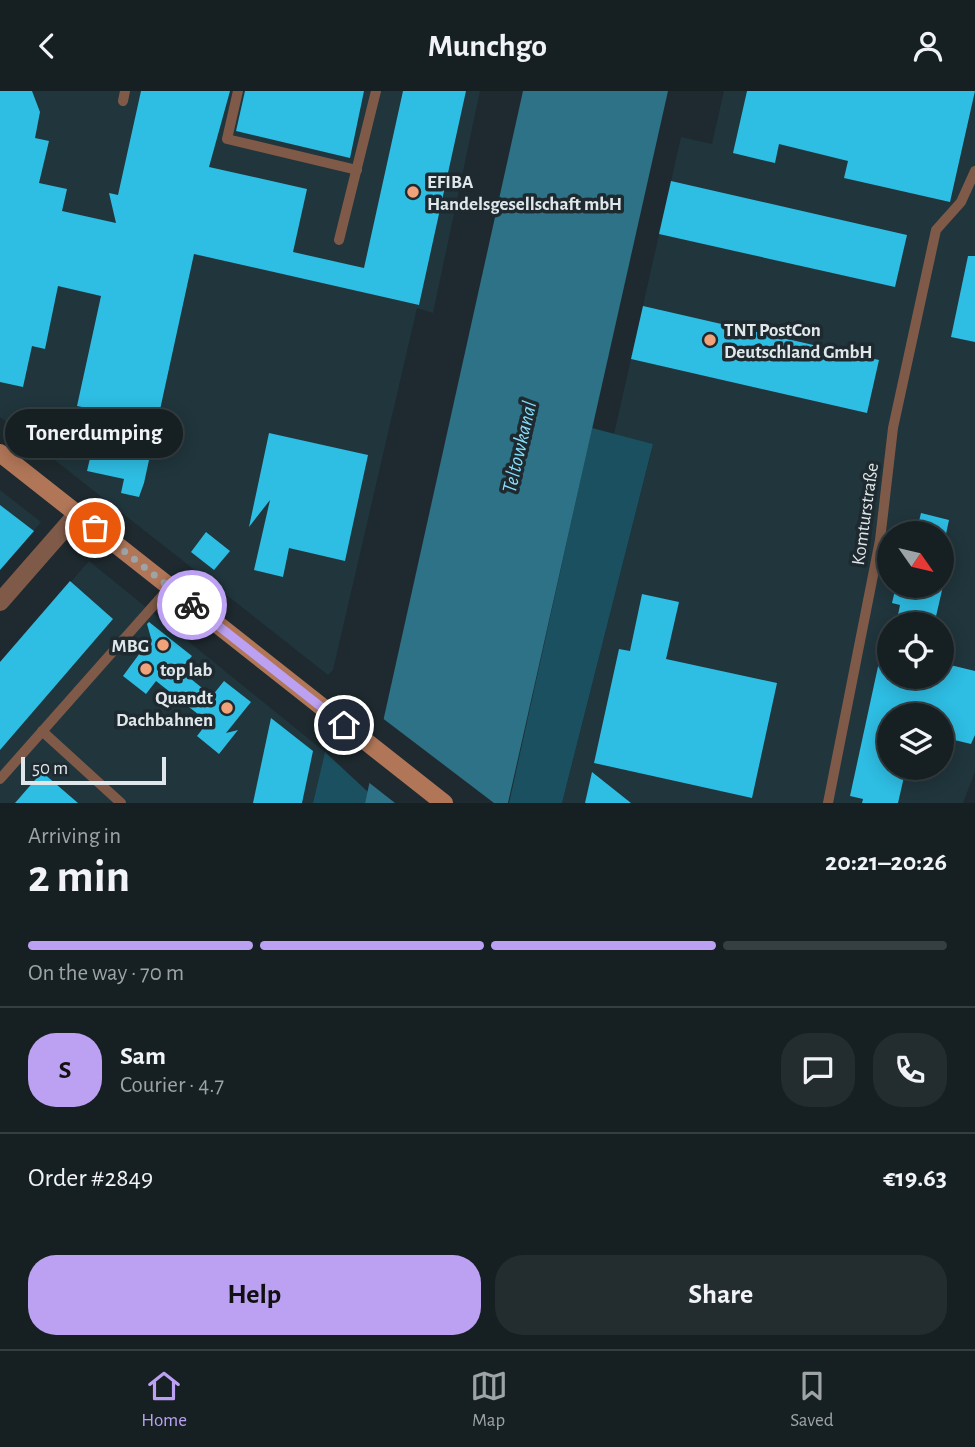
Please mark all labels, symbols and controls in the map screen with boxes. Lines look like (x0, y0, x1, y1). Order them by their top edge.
icon: back (28, 27, 66, 65)
icon: person (909, 27, 947, 65)
text: Munchgo (428, 30, 547, 62)
place label: EFIBA Handelsgesellschaft mbH (427, 173, 622, 214)
marker: EFIBA Handelsgesellschaft mbH (405, 184, 421, 200)
place label: TNT PostCon Deutschland GmbH (724, 321, 872, 362)
marker: TNT PostCon Deutschland GmbH (702, 332, 718, 348)
water label: Teltowkanal (499, 399, 540, 495)
callout: Tonerdumping (6, 409, 184, 458)
text: Tonerdumping (26, 422, 162, 445)
street label: Komturstraße (849, 462, 882, 567)
pin (65, 498, 125, 558)
icon: bag (76, 509, 114, 547)
north arrow (877, 521, 954, 599)
map controls (877, 521, 954, 780)
courier (157, 570, 227, 640)
icon: bike (173, 586, 211, 624)
button: locate (877, 612, 954, 689)
place label: MBG (111, 637, 149, 656)
marker: MBG (155, 637, 171, 653)
marker: top lab (138, 661, 154, 677)
place label: top lab (160, 661, 213, 680)
place label: Quandt Dachbahnen (116, 689, 214, 730)
pin (314, 695, 374, 755)
marker: Quandt Dachbahnen (219, 700, 235, 716)
button: layers (877, 703, 954, 780)
icon: home (325, 706, 363, 744)
scale bar (21, 754, 166, 786)
text: 50 m (32, 759, 68, 778)
text: Arriving in (28, 825, 121, 848)
text: 20:21–20:26 (825, 849, 947, 875)
text: 2 min (28, 854, 130, 900)
text: On the way · 70 m (28, 962, 184, 985)
button: chat (781, 1033, 855, 1107)
button: phone (873, 1033, 947, 1107)
text: Sam (120, 1043, 166, 1069)
text: S (59, 1057, 71, 1083)
text: Courier · 4.7 (120, 1074, 224, 1097)
text: Order #2849 (28, 1165, 153, 1191)
text: €19.63 (883, 1165, 947, 1191)
button: Help (28, 1255, 481, 1335)
button: Share (495, 1255, 947, 1335)
tab: Home (141, 1367, 187, 1432)
tab: Map (470, 1367, 508, 1432)
tab: Saved (790, 1367, 834, 1432)

